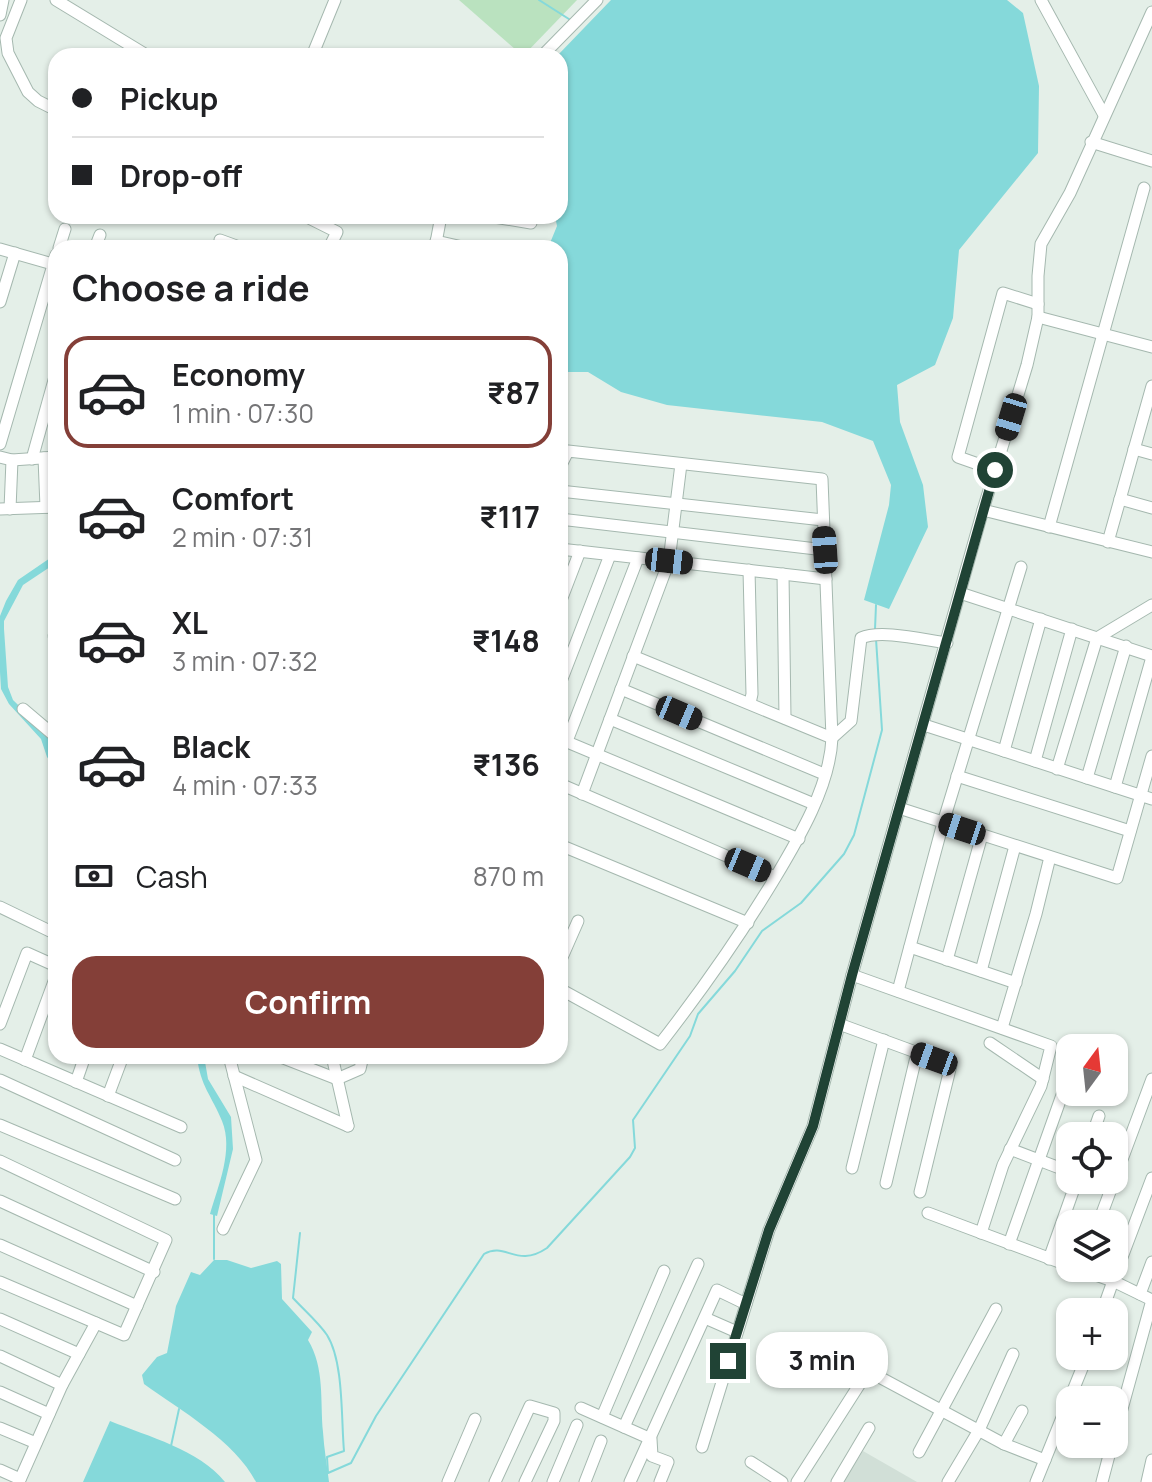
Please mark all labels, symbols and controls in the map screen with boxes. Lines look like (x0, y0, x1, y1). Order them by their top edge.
text: Pickup (120, 78, 218, 119)
text: Drop-off (120, 155, 242, 196)
text: Choose a ride (72, 263, 310, 312)
text: Economy (172, 354, 305, 395)
icon: car (76, 356, 148, 428)
text: ₹87 (487, 372, 540, 413)
car (993, 391, 1029, 443)
text: 1 min · 07:30 (172, 395, 314, 431)
route start (977, 452, 1013, 488)
text: Comfort (172, 478, 294, 519)
icon: car (76, 480, 148, 552)
text: ₹117 (479, 496, 540, 537)
text: 2 min · 07:31 (172, 519, 313, 555)
car (811, 525, 839, 575)
car (644, 547, 694, 575)
text: XL (172, 602, 208, 643)
icon: car (76, 604, 148, 676)
text: ₹148 (472, 620, 540, 661)
text: 3 min · 07:32 (172, 643, 317, 679)
car (652, 693, 706, 733)
text: Black (172, 726, 250, 767)
icon: car (76, 728, 148, 800)
text: ₹136 (472, 744, 540, 785)
text: 4 min · 07:33 (172, 767, 318, 803)
car (935, 810, 989, 848)
car (721, 845, 775, 885)
icon: cash (72, 854, 116, 898)
text: Cash (136, 856, 208, 897)
text: 870 m (473, 858, 544, 894)
button: Confirm (72, 956, 544, 1048)
north arrow (1056, 1034, 1128, 1106)
map controls (1056, 1034, 1128, 1458)
car (907, 1040, 961, 1078)
button: locate (1056, 1122, 1128, 1194)
button: layers (1056, 1210, 1128, 1282)
button: + (1056, 1298, 1128, 1370)
callout: 3 min (756, 1333, 888, 1389)
text: 3 min (788, 1342, 856, 1378)
route end (710, 1343, 746, 1379)
button: − (1056, 1386, 1128, 1458)

